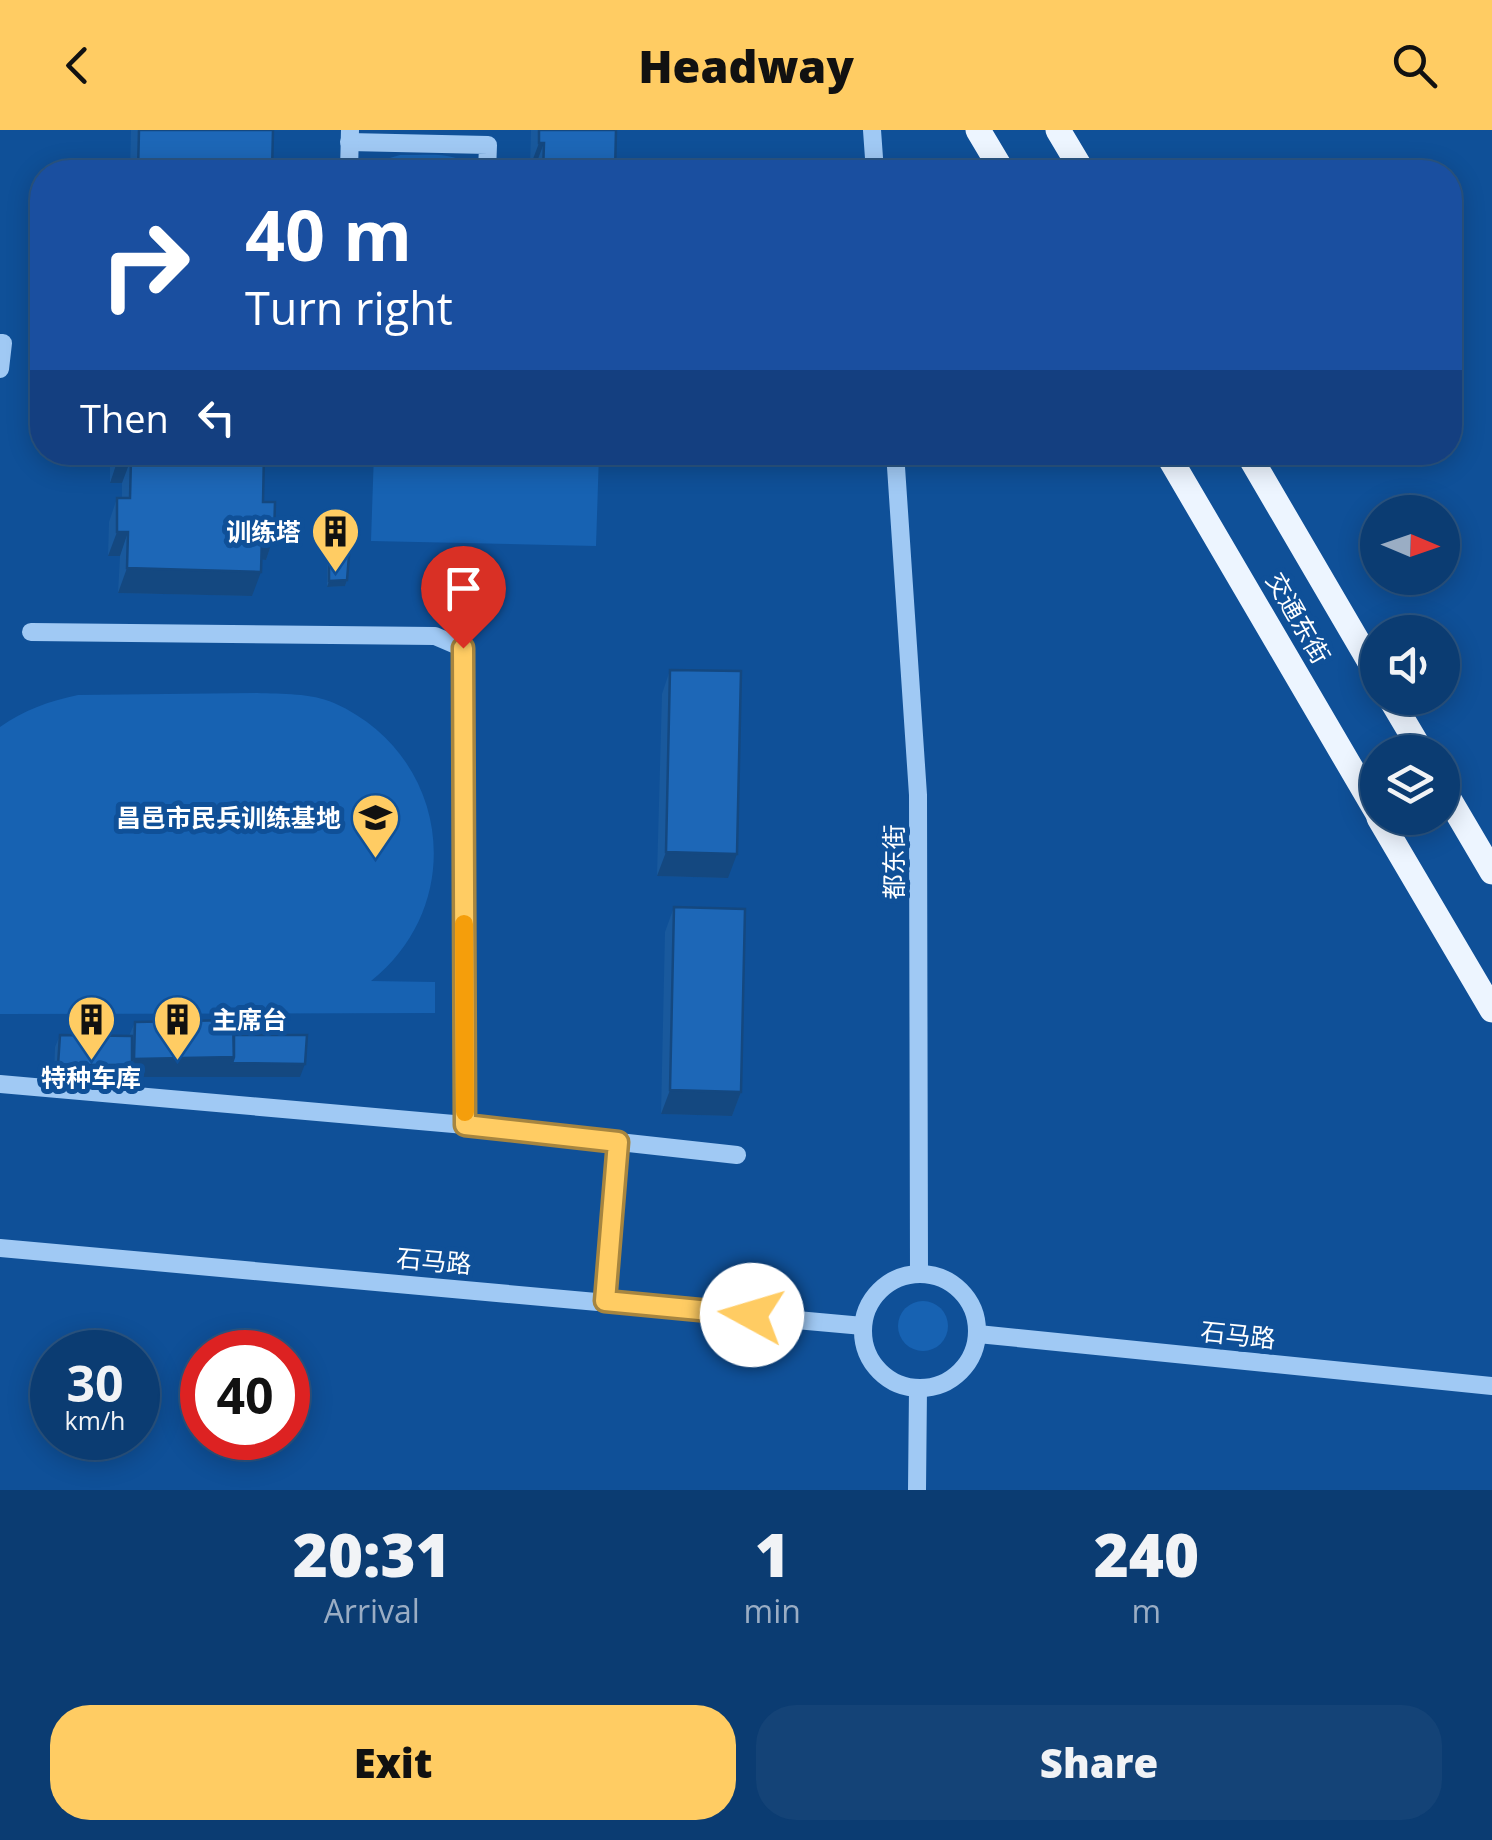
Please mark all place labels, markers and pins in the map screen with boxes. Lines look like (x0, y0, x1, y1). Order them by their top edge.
building icon: 训练塔 (310, 506, 362, 574)
place label: 训练塔 (226, 514, 301, 548)
pin (421, 546, 506, 649)
school or university icon: 昌邑市民兵训练基地 (350, 792, 402, 860)
place label: 昌邑市民兵训练基地 (116, 800, 341, 834)
building icon: 特种车库 (65, 994, 117, 1062)
building icon: 主席台 (151, 994, 203, 1062)
place label: 主席台 (212, 1002, 287, 1036)
place label: 特种车库 (41, 1060, 141, 1094)

